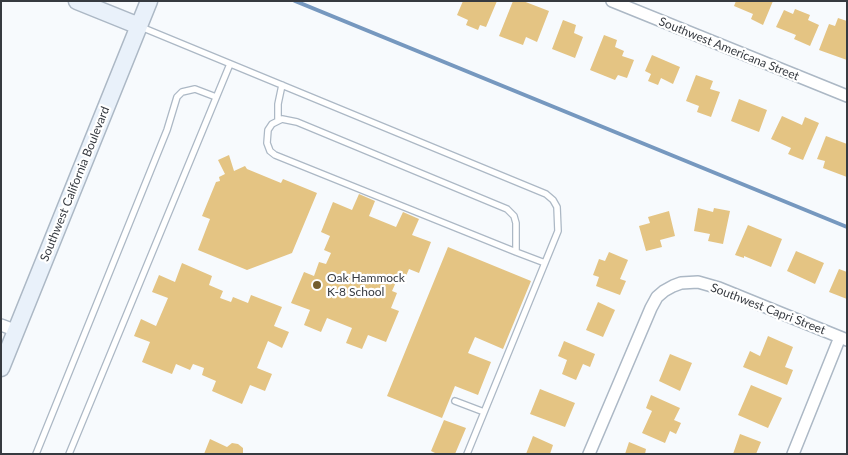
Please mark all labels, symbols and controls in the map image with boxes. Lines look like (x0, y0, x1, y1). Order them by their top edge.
street label: Southwest Americana Street (657, 14, 801, 84)
street label: Southwest California Boulevard (37, 104, 113, 264)
place label: Oak Hammock K-8 School (327, 271, 405, 299)
marker: Oak Hammock K-8 School (311, 279, 323, 291)
street label: Southwest Capri Street (709, 280, 827, 338)

